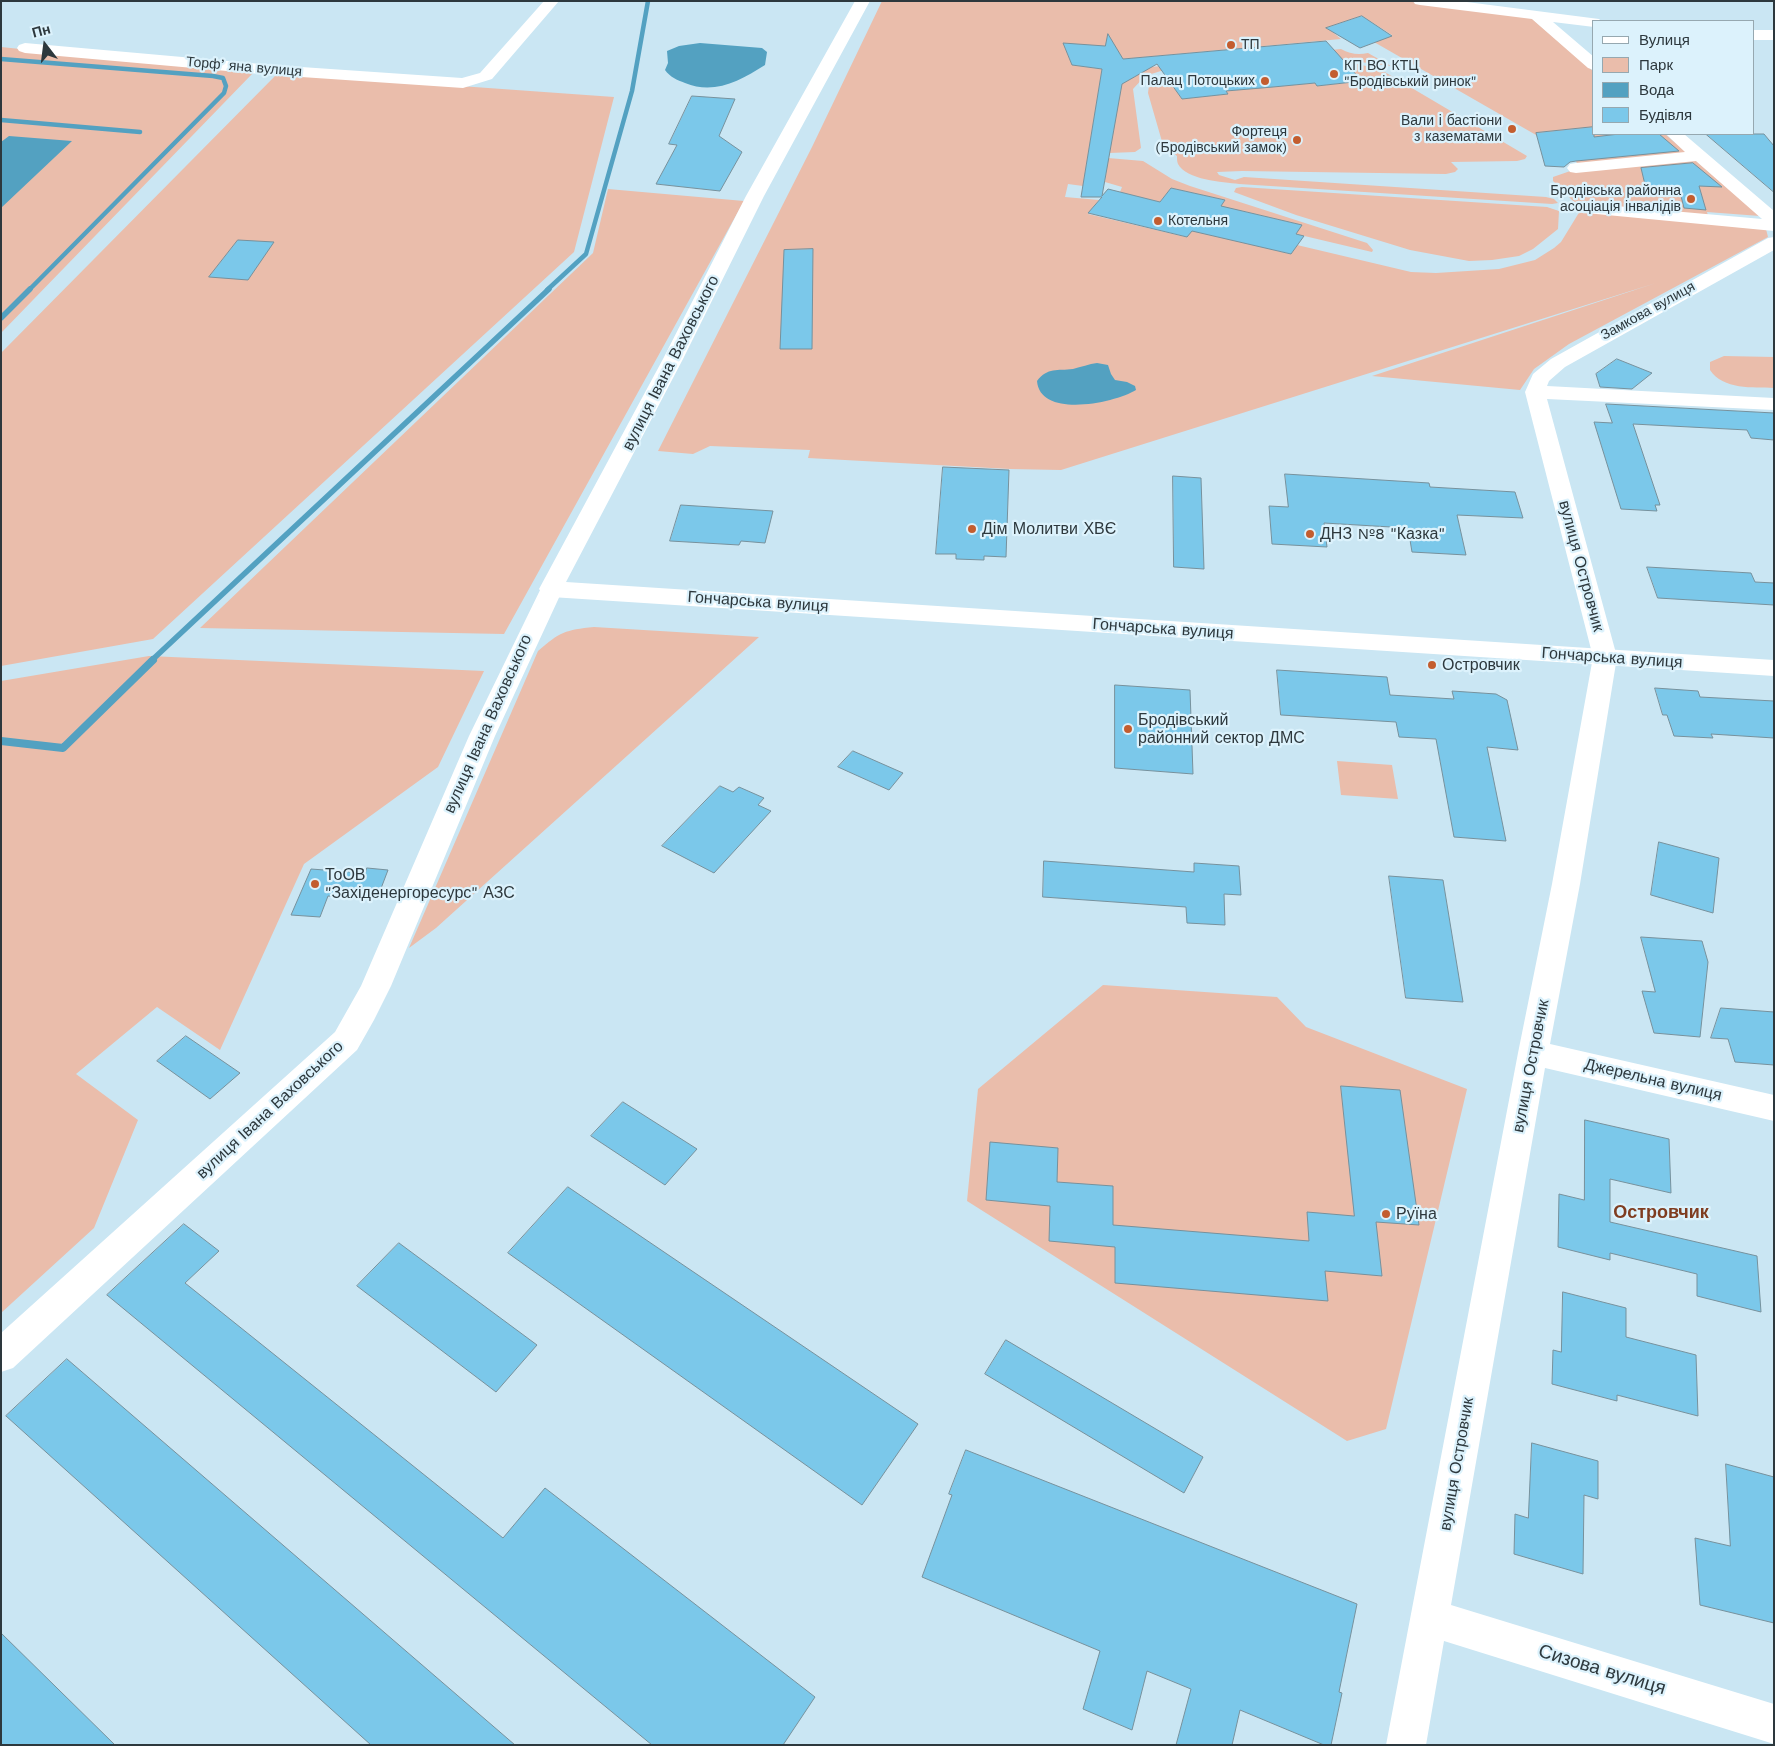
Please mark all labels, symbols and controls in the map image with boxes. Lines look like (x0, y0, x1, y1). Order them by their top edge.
north arrow (20, 20, 70, 70)
text: Пн (30, 20, 52, 41)
legend (1592, 20, 1755, 135)
text: Вулиця (1639, 31, 1690, 49)
place label: ТП (1241, 37, 1260, 53)
marker: ТП (1225, 39, 1237, 51)
street label: Торфʼяна вулиця (185, 54, 303, 80)
text: Парк (1639, 56, 1673, 74)
place label: КП ВО КТЦ "Бродівський ринок" (1344, 58, 1476, 90)
marker: КП ВО КТЦ "Бродівський ринок" (1328, 68, 1340, 80)
place label: Палац Потоцьких (1141, 73, 1255, 89)
marker: Палац Потоцьких (1259, 75, 1271, 87)
text: Вода (1639, 81, 1674, 99)
text: Будівля (1639, 106, 1692, 124)
place label: Вали і бастіони з казематами (1401, 113, 1502, 146)
marker: Вали і бастіони з казематами (1506, 123, 1518, 135)
place label: Фортеця (Бродівський замок) (1156, 124, 1287, 156)
marker: Фортеця (Бродівський замок) (1291, 134, 1303, 146)
place label: Бродівська районна асоціація інвалідів (1550, 183, 1681, 216)
marker: Бродівська районна асоціація інвалідів (1685, 193, 1697, 205)
place label: Котельня (1168, 213, 1228, 229)
marker: Котельня (1152, 215, 1164, 227)
street label: вулиця Івана Ваховського (618, 272, 724, 454)
street label: Замкова вулиця (1598, 278, 1698, 344)
street label: вулиця Островчик (1554, 498, 1608, 634)
place label: Дім Молитви ХВЄ (982, 519, 1116, 539)
marker: Дім Молитви ХВЄ (966, 523, 978, 535)
place label: ДНЗ №8 "Казка" (1320, 524, 1445, 544)
marker: ДНЗ №8 "Казка" (1304, 528, 1316, 540)
street label: Гончарська вулиця (687, 587, 829, 617)
street label: Гончарська вулиця (1092, 614, 1234, 644)
street label: вулиця Івана Ваховського (440, 632, 536, 816)
street label: Гончарська вулиця (1541, 643, 1683, 673)
place label: Островчик (1442, 655, 1520, 675)
marker: Островчик (1426, 659, 1438, 671)
place label: Бродівський районний сектор ДМС (1138, 710, 1305, 748)
marker: Бродівський районний сектор ДМС (1122, 723, 1134, 735)
place label: ТоОВ "Західенергоресурс" АЗС (325, 865, 515, 903)
marker: ТоОВ "Західенергоресурс" АЗС (309, 878, 321, 890)
street label: вулиця Островчик (1509, 998, 1553, 1134)
street label: вулиця Івана Ваховського (193, 1037, 347, 1183)
street label: Джерельна вулиця (1582, 1055, 1724, 1105)
district label: Островчик (1613, 1202, 1709, 1224)
place label: Руїна (1396, 1204, 1437, 1224)
marker: Руїна (1380, 1208, 1392, 1220)
street label: вулиця Островчик (1436, 1396, 1478, 1532)
street label: Сизова вулиця (1536, 1640, 1668, 1700)

